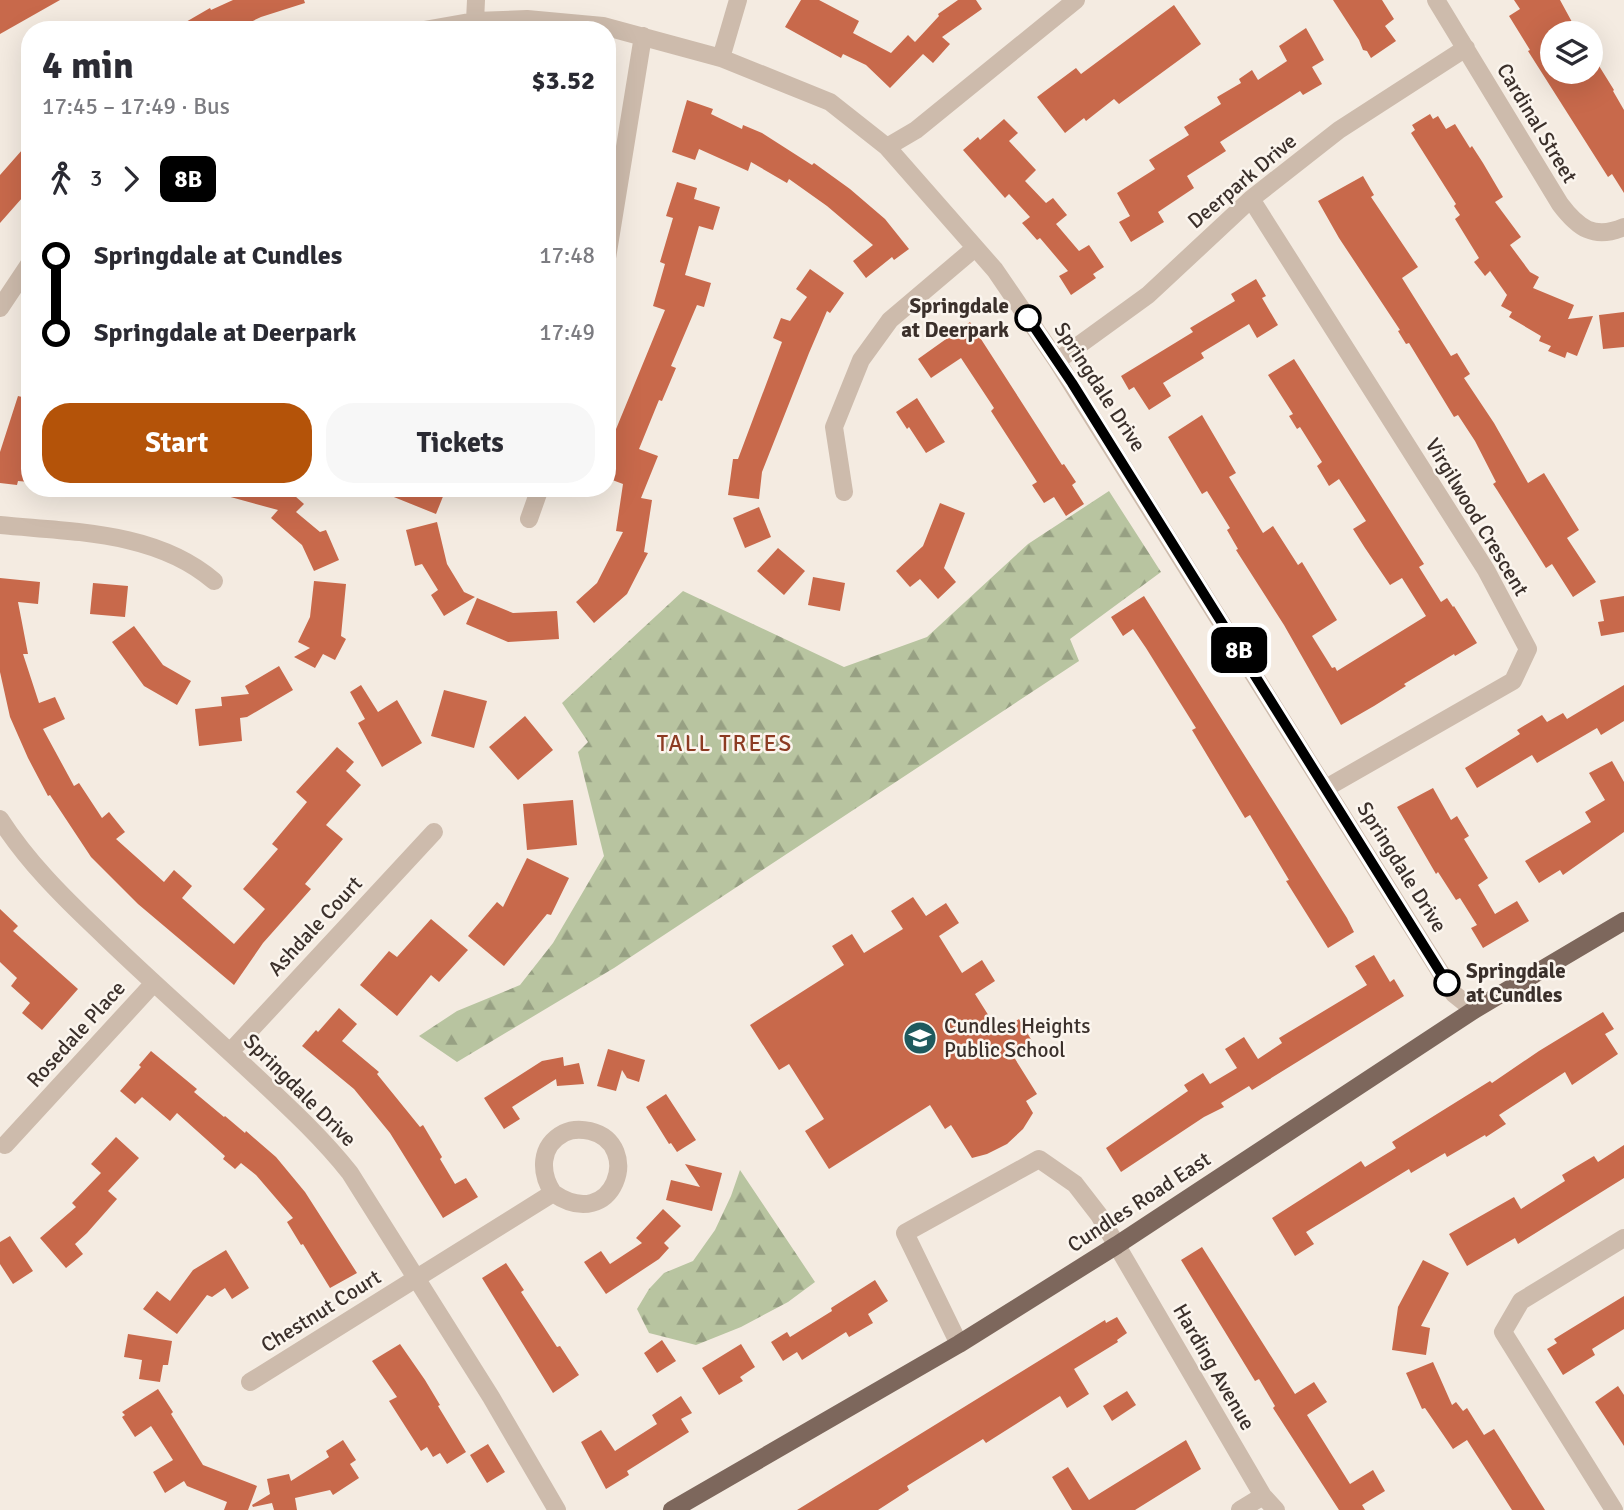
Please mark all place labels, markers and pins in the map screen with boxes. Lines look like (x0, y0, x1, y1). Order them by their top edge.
place label: Springdale at Deerpark (901, 293, 1009, 343)
marker: Springdale at Deerpark (1015, 305, 1041, 331)
place label: Springdale at Cundles (1466, 958, 1566, 1008)
marker: Springdale at Cundles (1434, 970, 1460, 996)
place label: Cundles Heights Public School (944, 1013, 1090, 1063)
school or university icon: Cundles Heights Public School (901, 1019, 939, 1057)

